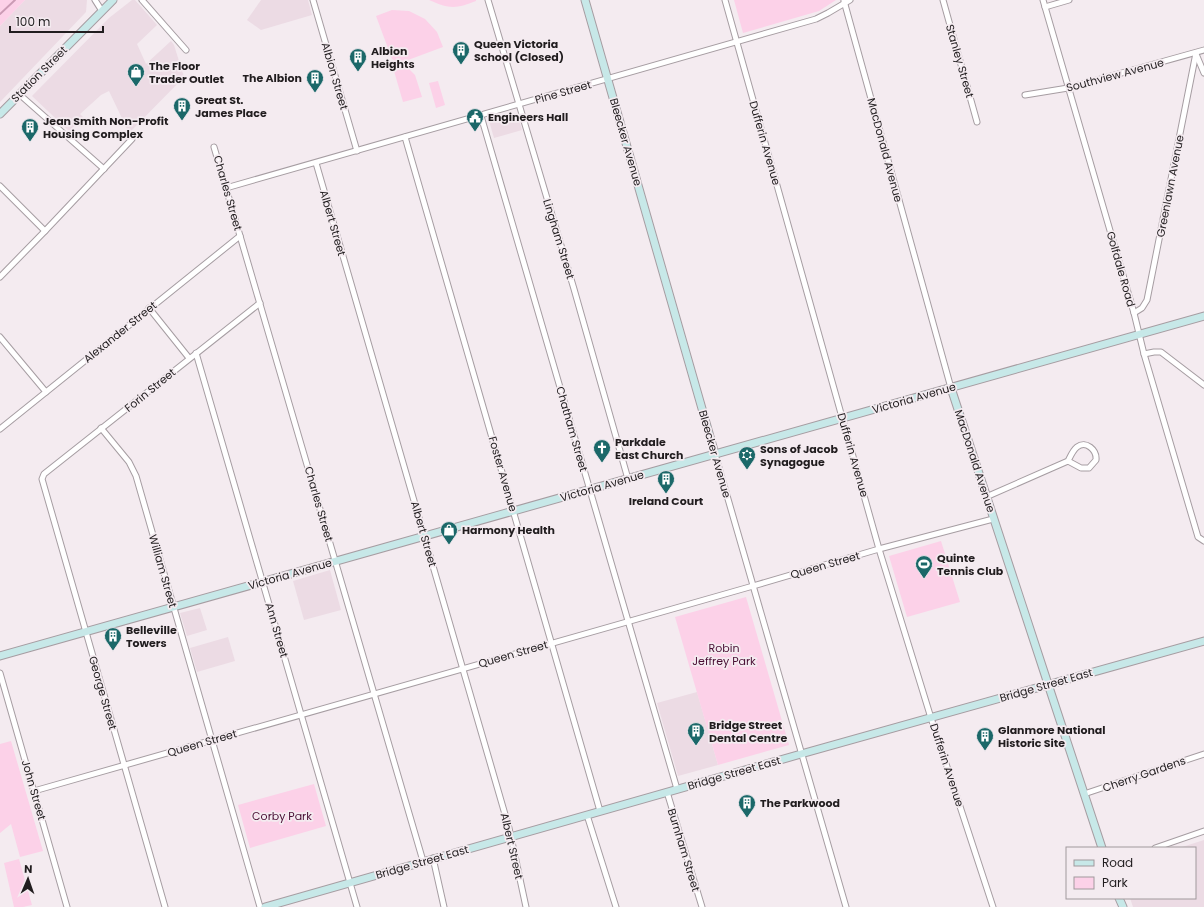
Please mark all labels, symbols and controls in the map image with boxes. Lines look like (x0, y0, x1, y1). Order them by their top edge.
scale bar (10, 8, 103, 34)
text: 100 m (16, 13, 50, 30)
street label: Stanley Street (942, 22, 978, 100)
place label: Queen Victoria School (Closed) (474, 36, 564, 65)
street label: Albion Street (318, 40, 352, 112)
building icon: Queen Victoria School (Closed) (451, 40, 471, 65)
street label: Station Street (7, 42, 71, 106)
place label: Albion Heights (371, 43, 415, 72)
building icon: Albion Heights (348, 47, 368, 72)
street label: Southview Avenue (1064, 54, 1166, 96)
place label: The Floor Trader Outlet (149, 58, 225, 87)
shop icon: The Floor Trader Outlet (126, 62, 146, 87)
building icon: The Albion (305, 68, 325, 93)
place label: The Albion (242, 70, 302, 86)
street label: Pine Street (533, 76, 593, 108)
place label: Great St. James Place (195, 92, 267, 121)
building icon: Great St. James Place (172, 96, 192, 121)
street label: Bleecker Avenue (606, 96, 646, 188)
street label: MacDonald Avenue (863, 96, 907, 204)
street label: Dufferin Avenue (745, 99, 785, 187)
public building icon: Engineers Hall (465, 107, 485, 132)
place label: Engineers Hall (488, 109, 568, 125)
place label: Jean Smith Non-Profit Housing Complex (43, 113, 169, 142)
building icon: Jean Smith Non-Profit Housing Complex (20, 117, 40, 142)
street label: Greenlawn Avenue (1152, 133, 1188, 238)
street label: Charles Street (210, 154, 246, 232)
street label: Albert Street (316, 188, 350, 258)
street label: Lingham Street (539, 197, 579, 281)
street label: Golfdale Road (1103, 229, 1139, 309)
street label: Alexander Street (80, 297, 160, 367)
street label: Forin Street (121, 364, 179, 416)
street label: Victoria Avenue (870, 378, 958, 418)
street label: Chatham Street (552, 385, 592, 473)
street label: Bleecker Avenue (695, 408, 735, 500)
street label: MacDonald Avenue (951, 408, 999, 515)
street label: Dufferin Avenue (833, 411, 873, 499)
place label: Parkdale East Church (615, 434, 683, 463)
street label: Foster Avenue (485, 435, 521, 514)
church icon: Parkdale East Church (592, 438, 612, 463)
place label: Sons of Jacob Synagogue (760, 441, 838, 470)
synagogue icon: Sons of Jacob Synagogue (737, 445, 757, 470)
street label: Charles Street (301, 465, 337, 543)
street label: Victoria Avenue (558, 466, 646, 506)
building icon: Ireland Court (656, 469, 676, 494)
place label: Ireland Court (629, 493, 704, 509)
street label: Albert Street (407, 499, 441, 569)
shop icon: Harmony Health (439, 520, 459, 545)
place label: Harmony Health (462, 522, 555, 538)
street label: William Street (145, 533, 181, 609)
street label: Queen Street (788, 547, 862, 583)
place label: Quinte Tennis Club (937, 550, 1004, 579)
street label: Victoria Avenue (246, 554, 334, 594)
sports icon: Quinte Tennis Club (914, 554, 934, 579)
street label: Ann Street (262, 601, 292, 659)
place label: Belleville Towers (126, 622, 177, 651)
building icon: Belleville Towers (103, 626, 123, 651)
street label: Queen Street (476, 636, 550, 672)
park label: Robin Jeffrey Park (692, 640, 756, 669)
street label: George Street (85, 654, 121, 732)
street label: Bridge Street East (998, 664, 1094, 706)
place label: Bridge Street Dental Centre (709, 717, 787, 746)
building icon: Bridge Street Dental Centre (686, 721, 706, 746)
street label: Dufferin Avenue (926, 721, 968, 809)
place label: Glanmore National Historic Site (998, 722, 1106, 751)
street label: Queen Street (165, 725, 239, 761)
building icon: Glanmore National Historic Site (975, 726, 995, 751)
street label: Bridge Street East (686, 752, 782, 794)
street label: Cherry Gardens (1100, 752, 1188, 796)
street label: John Street (18, 758, 50, 822)
building icon: The Parkwood (737, 793, 757, 818)
place label: The Parkwood (760, 795, 840, 811)
street label: Burnham Street (664, 807, 704, 893)
park label: Corby Park (252, 808, 312, 824)
street label: Albert Street (497, 811, 527, 881)
street label: Bridge Street East (374, 841, 470, 883)
legend (1066, 847, 1196, 899)
text: Road (1102, 854, 1133, 871)
north arrow (8, 859, 48, 899)
text: N (24, 861, 33, 877)
text: Park (1102, 874, 1129, 891)

